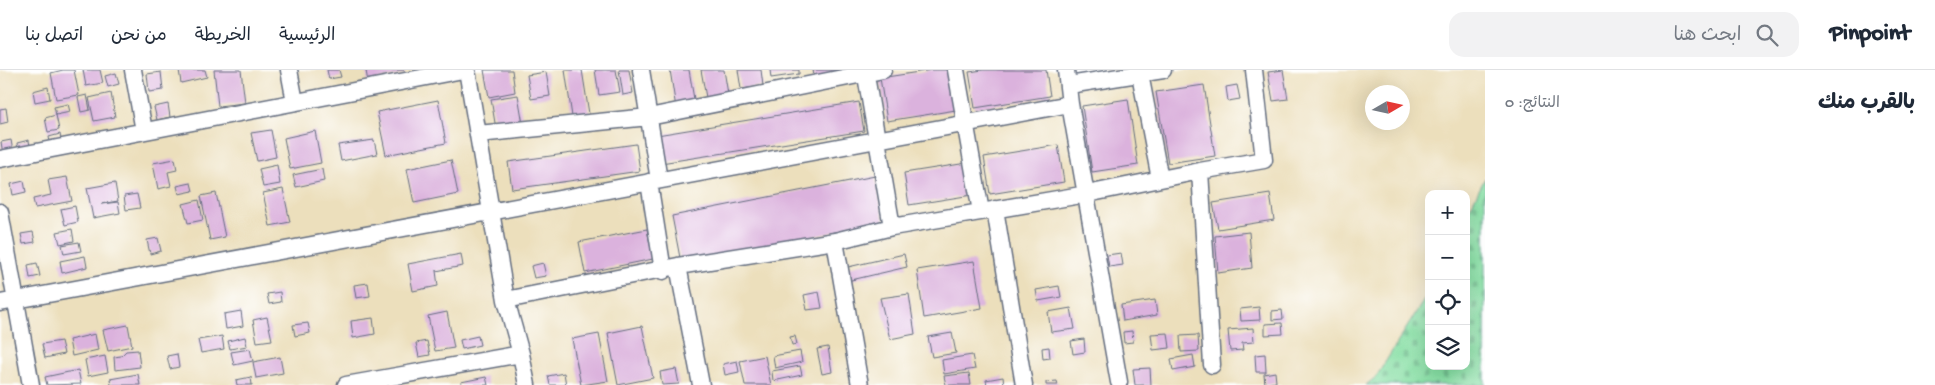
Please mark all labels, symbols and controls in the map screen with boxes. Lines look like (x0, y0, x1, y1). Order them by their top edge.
search box (1449, 12, 1799, 57)
text: Pinpoint (1829, 20, 1910, 49)
icon: search (1753, 21, 1781, 49)
text: ابحث هنا (1673, 25, 1741, 48)
text: اتصل بنا (25, 26, 83, 47)
text: من نحن (111, 26, 167, 47)
text: الخريطة (195, 26, 251, 47)
text: الرئيسية (279, 26, 335, 47)
north arrow (1365, 85, 1410, 130)
text: بالقرب منك (1818, 92, 1915, 117)
text: النتائج: 0 (1505, 95, 1560, 114)
map controls (1425, 190, 1470, 370)
button: + (1425, 190, 1470, 235)
button: − (1425, 235, 1470, 280)
button: locate (1425, 280, 1470, 325)
button: layers (1425, 325, 1470, 370)

